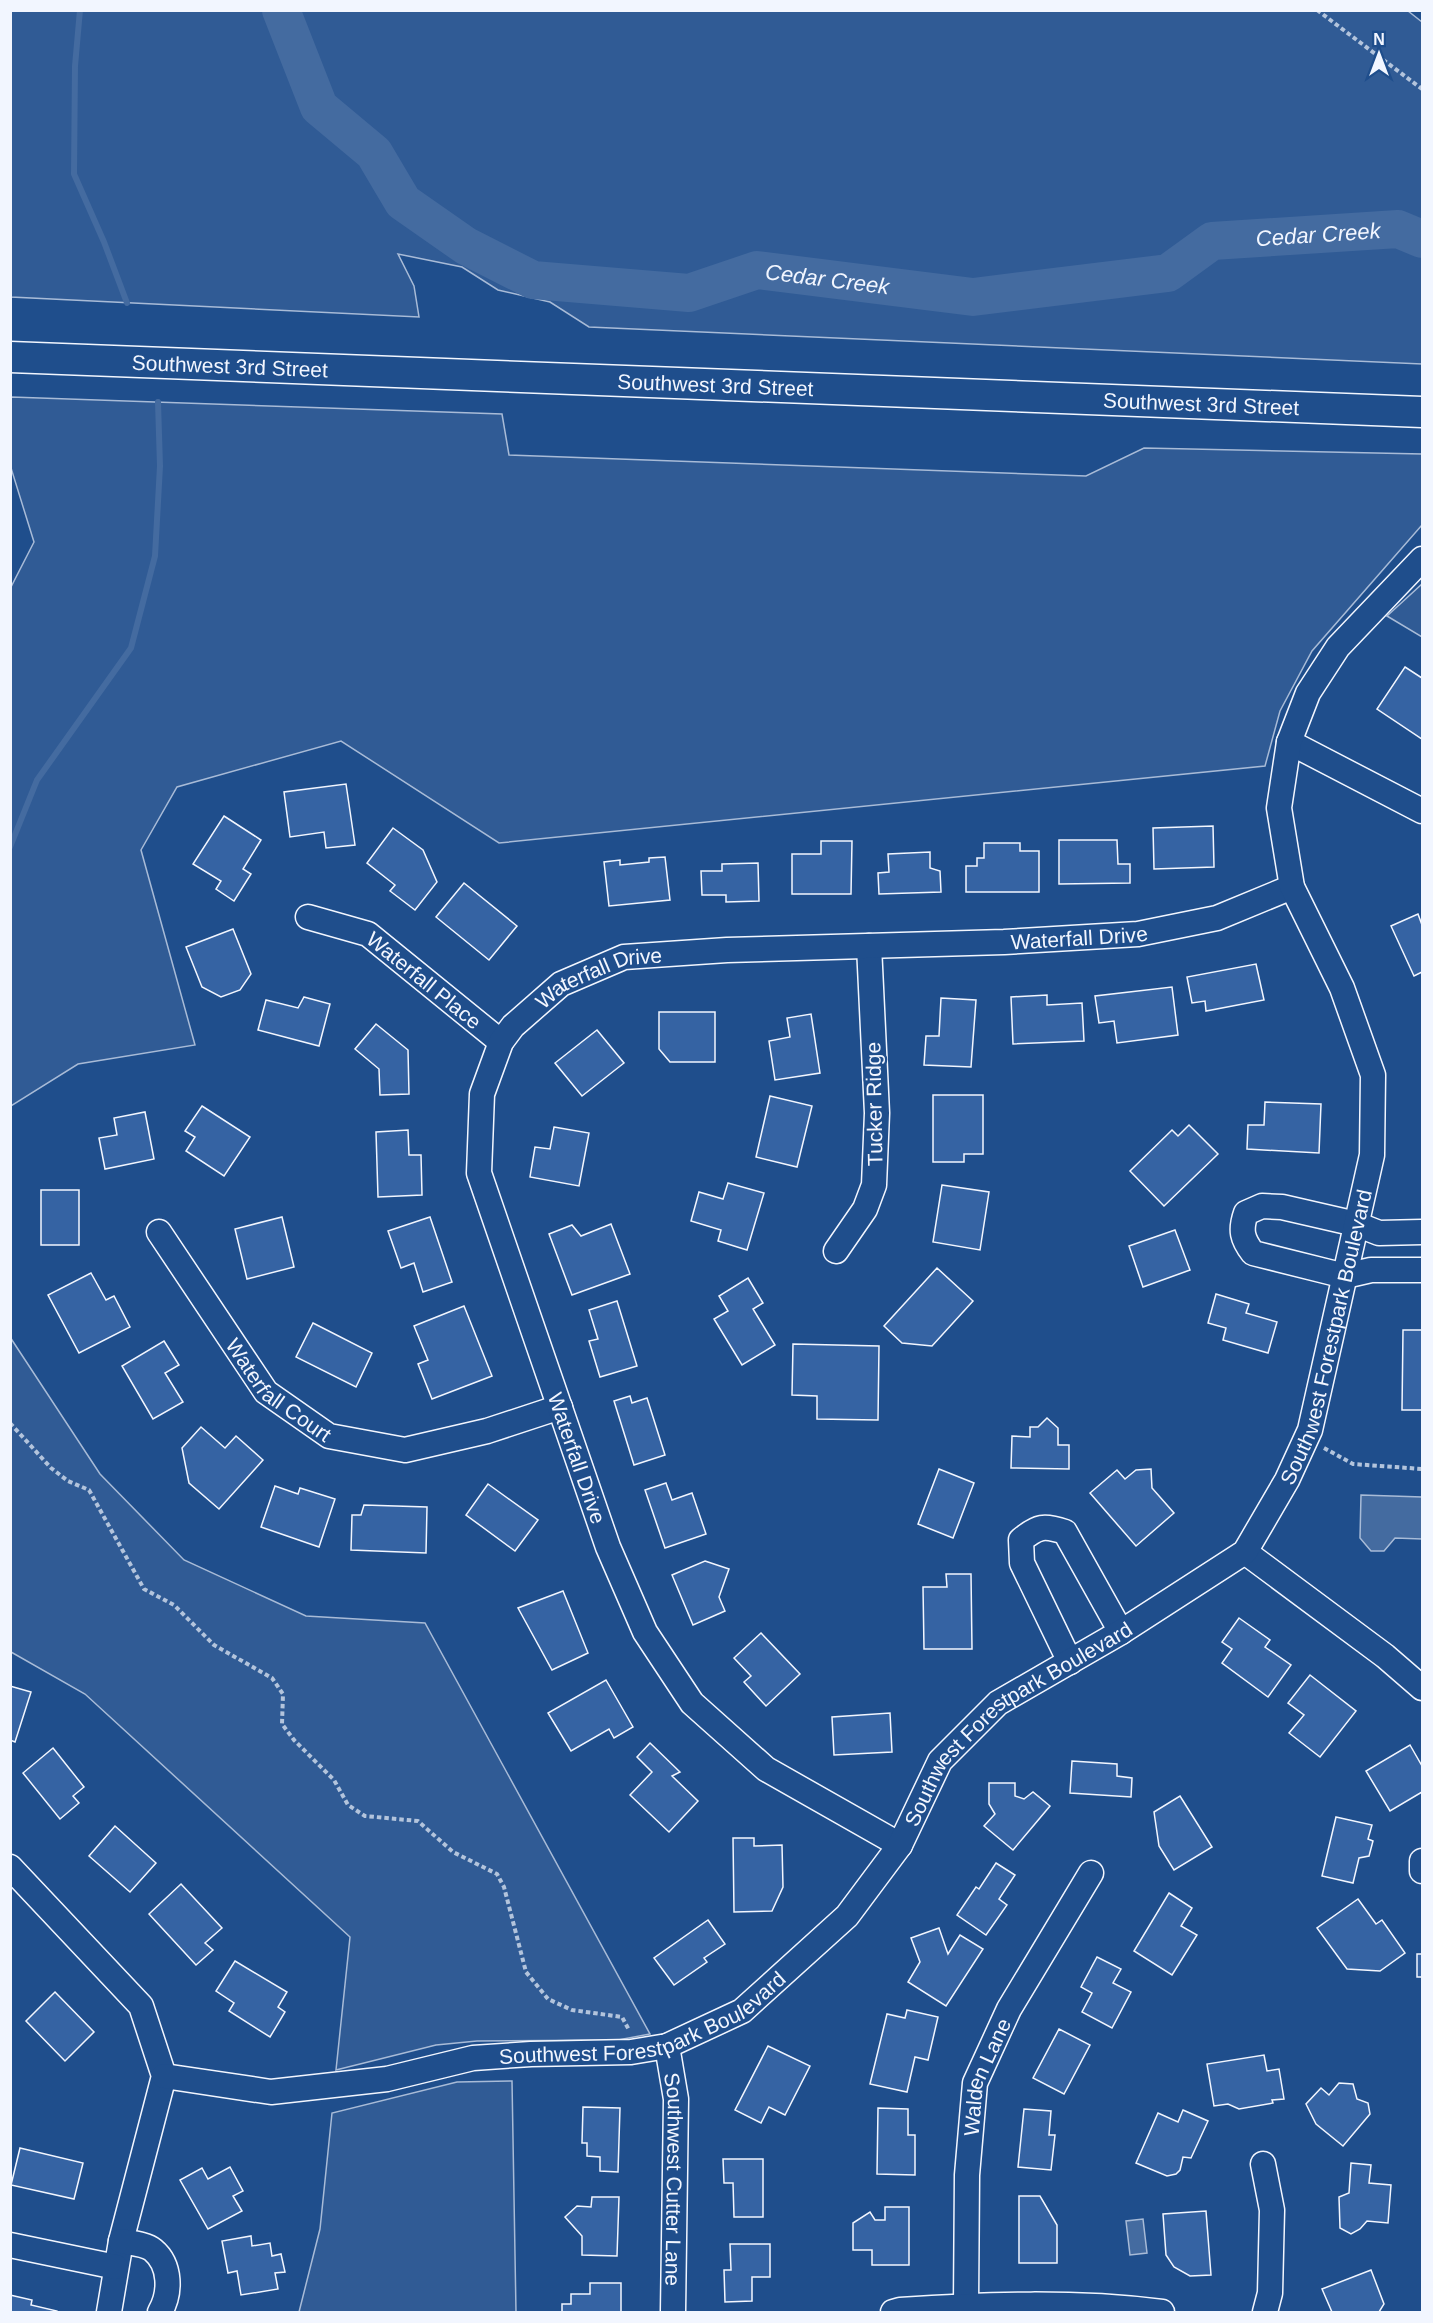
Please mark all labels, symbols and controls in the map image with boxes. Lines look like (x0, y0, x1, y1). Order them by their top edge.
north arrow (1349, 24, 1409, 84)
text: N (1373, 31, 1385, 48)
water label: Cedar Creek (1255, 218, 1382, 251)
water label: Cedar Creek (764, 259, 892, 299)
street label: Southwest 3rd Street (131, 350, 328, 381)
street label: Southwest 3rd Street (617, 369, 814, 400)
street label: Southwest 3rd Street (1103, 388, 1300, 419)
street label: Waterfall Drive (1010, 921, 1150, 953)
street label: Waterfall Place (363, 927, 486, 1033)
street label: Waterfall Drive (531, 943, 663, 1013)
street label: Tucker Ridge (861, 1042, 887, 1166)
street label: Southwest Forestpark Boulevard (1275, 1187, 1375, 1488)
street label: Waterfall Court (222, 1334, 336, 1446)
street label: Waterfall Drive (544, 1390, 610, 1526)
street label: Southwest Forestpark Boulevard (899, 1617, 1136, 1830)
street label: Southwest Forestpark Boulevard (498, 1967, 789, 2068)
street label: Walden Lane (959, 2014, 1015, 2137)
street label: Southwest Cutter Lane (660, 2071, 688, 2286)

